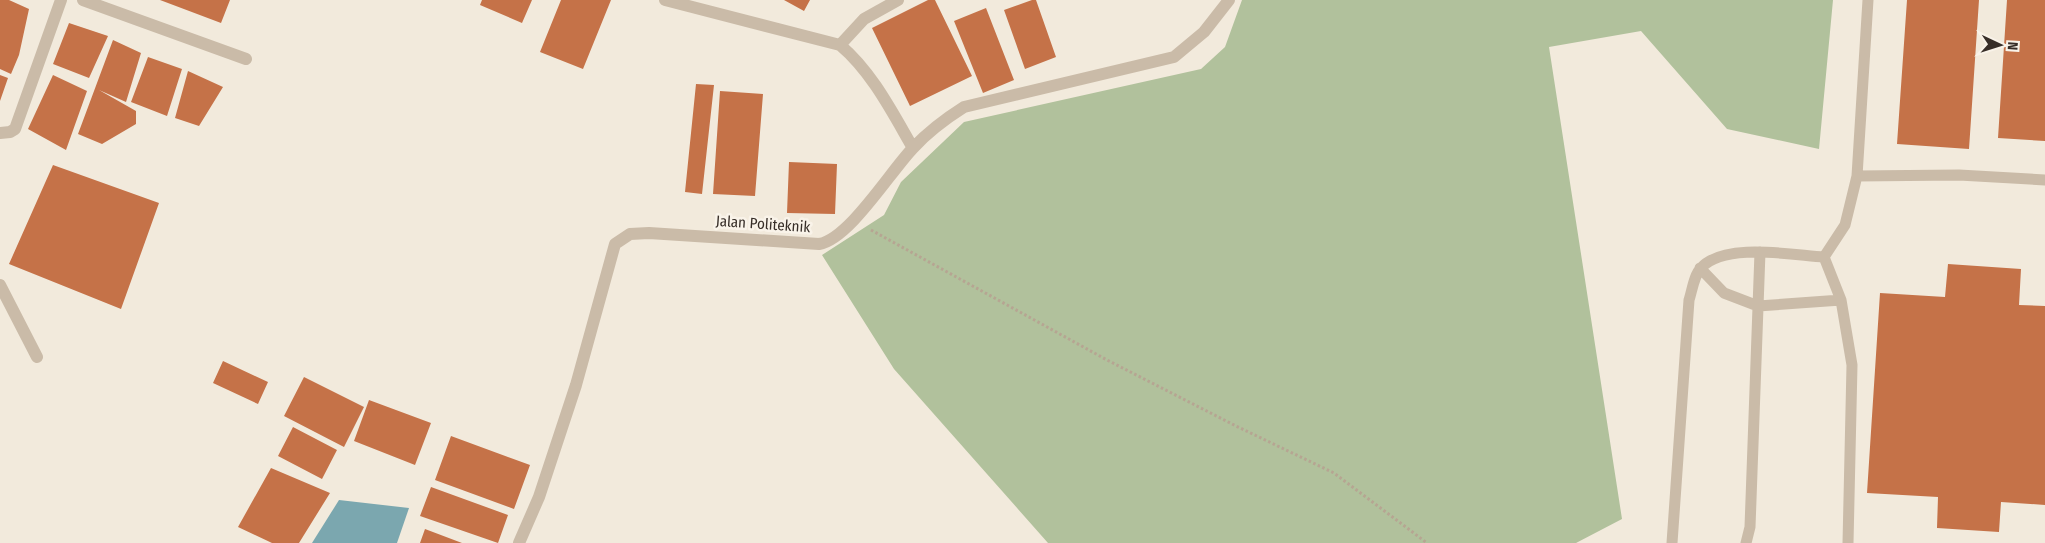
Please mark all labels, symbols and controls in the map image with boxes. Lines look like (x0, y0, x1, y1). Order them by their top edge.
north arrow (1975, 20, 2025, 70)
text: N (2004, 41, 2021, 51)
street label: Jalan Politeknik (715, 212, 811, 236)

